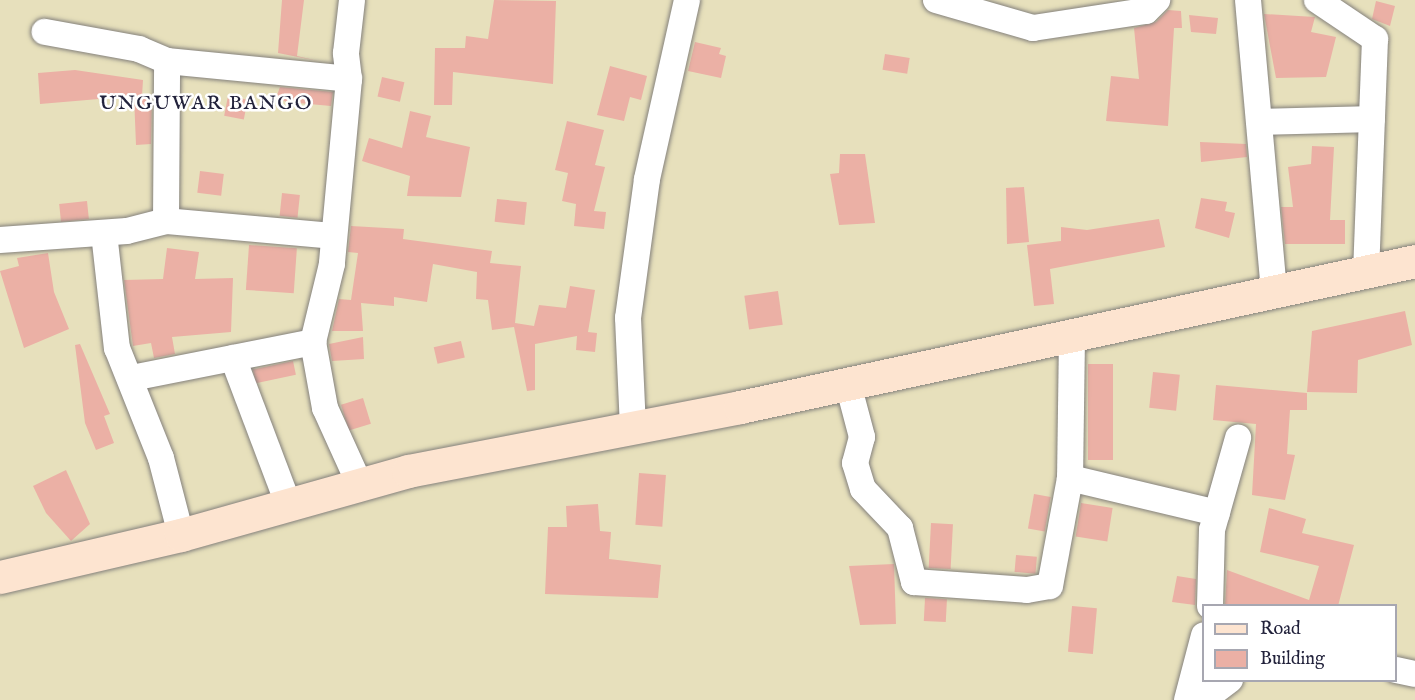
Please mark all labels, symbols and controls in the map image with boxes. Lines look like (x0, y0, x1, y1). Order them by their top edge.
district label: UNGUWAR BANGO (99, 91, 313, 115)
legend (1202, 604, 1397, 682)
text: Road (1260, 618, 1301, 641)
text: Building (1260, 648, 1325, 671)

